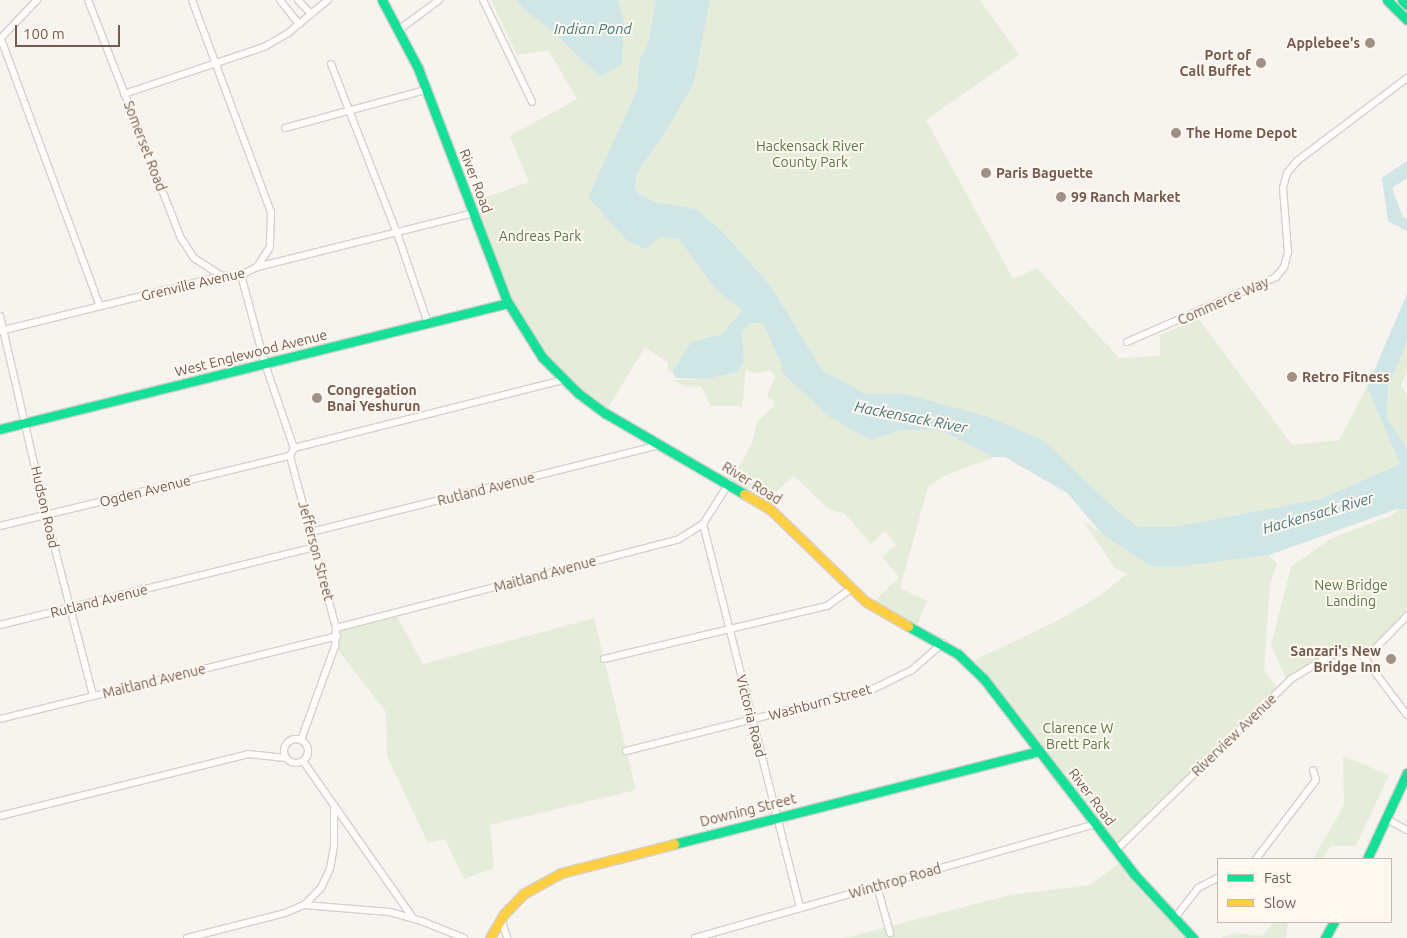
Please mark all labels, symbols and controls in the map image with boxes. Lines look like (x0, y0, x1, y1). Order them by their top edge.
scale bar (18, 15, 122, 47)
water label: Indian Pond (554, 20, 632, 38)
text: 100 m (23, 25, 65, 42)
place label: Applebee's (1287, 35, 1360, 51)
marker: Applebee's (1364, 37, 1376, 49)
place label: Port of Call Buffet (1180, 47, 1251, 80)
marker: Port of Call Buffet (1255, 57, 1267, 69)
street label: Somerset Road (120, 98, 170, 194)
place label: The Home Depot (1186, 125, 1297, 141)
marker: The Home Depot (1170, 127, 1182, 139)
park label: Hackensack River County Park (756, 138, 864, 170)
street label: River Road (456, 147, 496, 215)
place label: Paris Baguette (996, 165, 1093, 181)
marker: Paris Baguette (980, 167, 992, 179)
place label: 99 Ranch Market (1071, 189, 1181, 205)
marker: 99 Ranch Market (1055, 191, 1067, 203)
park label: Andreas Park (499, 228, 581, 244)
street label: Grenville Avenue (139, 264, 247, 304)
street label: Commerce Way (1175, 273, 1271, 329)
street label: West Englewood Avenue (173, 326, 329, 380)
place label: Retro Fitness (1302, 369, 1390, 385)
marker: Retro Fitness (1286, 371, 1298, 383)
place label: Congregation Bnai Yeshurun (327, 382, 420, 414)
marker: Congregation Bnai Yeshurun (311, 392, 323, 404)
water label: Hackensack River (853, 397, 969, 437)
street label: River Road (719, 458, 785, 508)
street label: Hudson Road (27, 464, 63, 550)
street label: Rutland Avenue (436, 469, 536, 509)
street label: Ogden Avenue (98, 472, 192, 510)
water label: Hackensack River (1260, 489, 1376, 537)
street label: Jefferson Street (295, 499, 337, 603)
street label: Maitland Avenue (492, 552, 598, 596)
park label: New Bridge Landing (1314, 577, 1388, 610)
street label: Rutland Avenue (49, 581, 149, 621)
place label: Sanzari's New Bridge Inn (1290, 643, 1381, 676)
marker: Sanzari's New Bridge Inn (1385, 653, 1397, 665)
street label: Maitland Avenue (101, 660, 207, 702)
street label: Victoria Road (733, 673, 769, 759)
street label: Washburn Street (767, 680, 873, 724)
street label: Riverview Avenue (1188, 690, 1280, 780)
park label: Clarence W Brett Park (1043, 720, 1113, 752)
street label: River Road (1065, 765, 1119, 829)
street label: Downing Street (698, 790, 798, 830)
legend (1217, 858, 1392, 923)
street label: Winthrop Road (847, 860, 943, 902)
text: Fast (1264, 869, 1291, 886)
text: Slow (1264, 894, 1296, 911)

